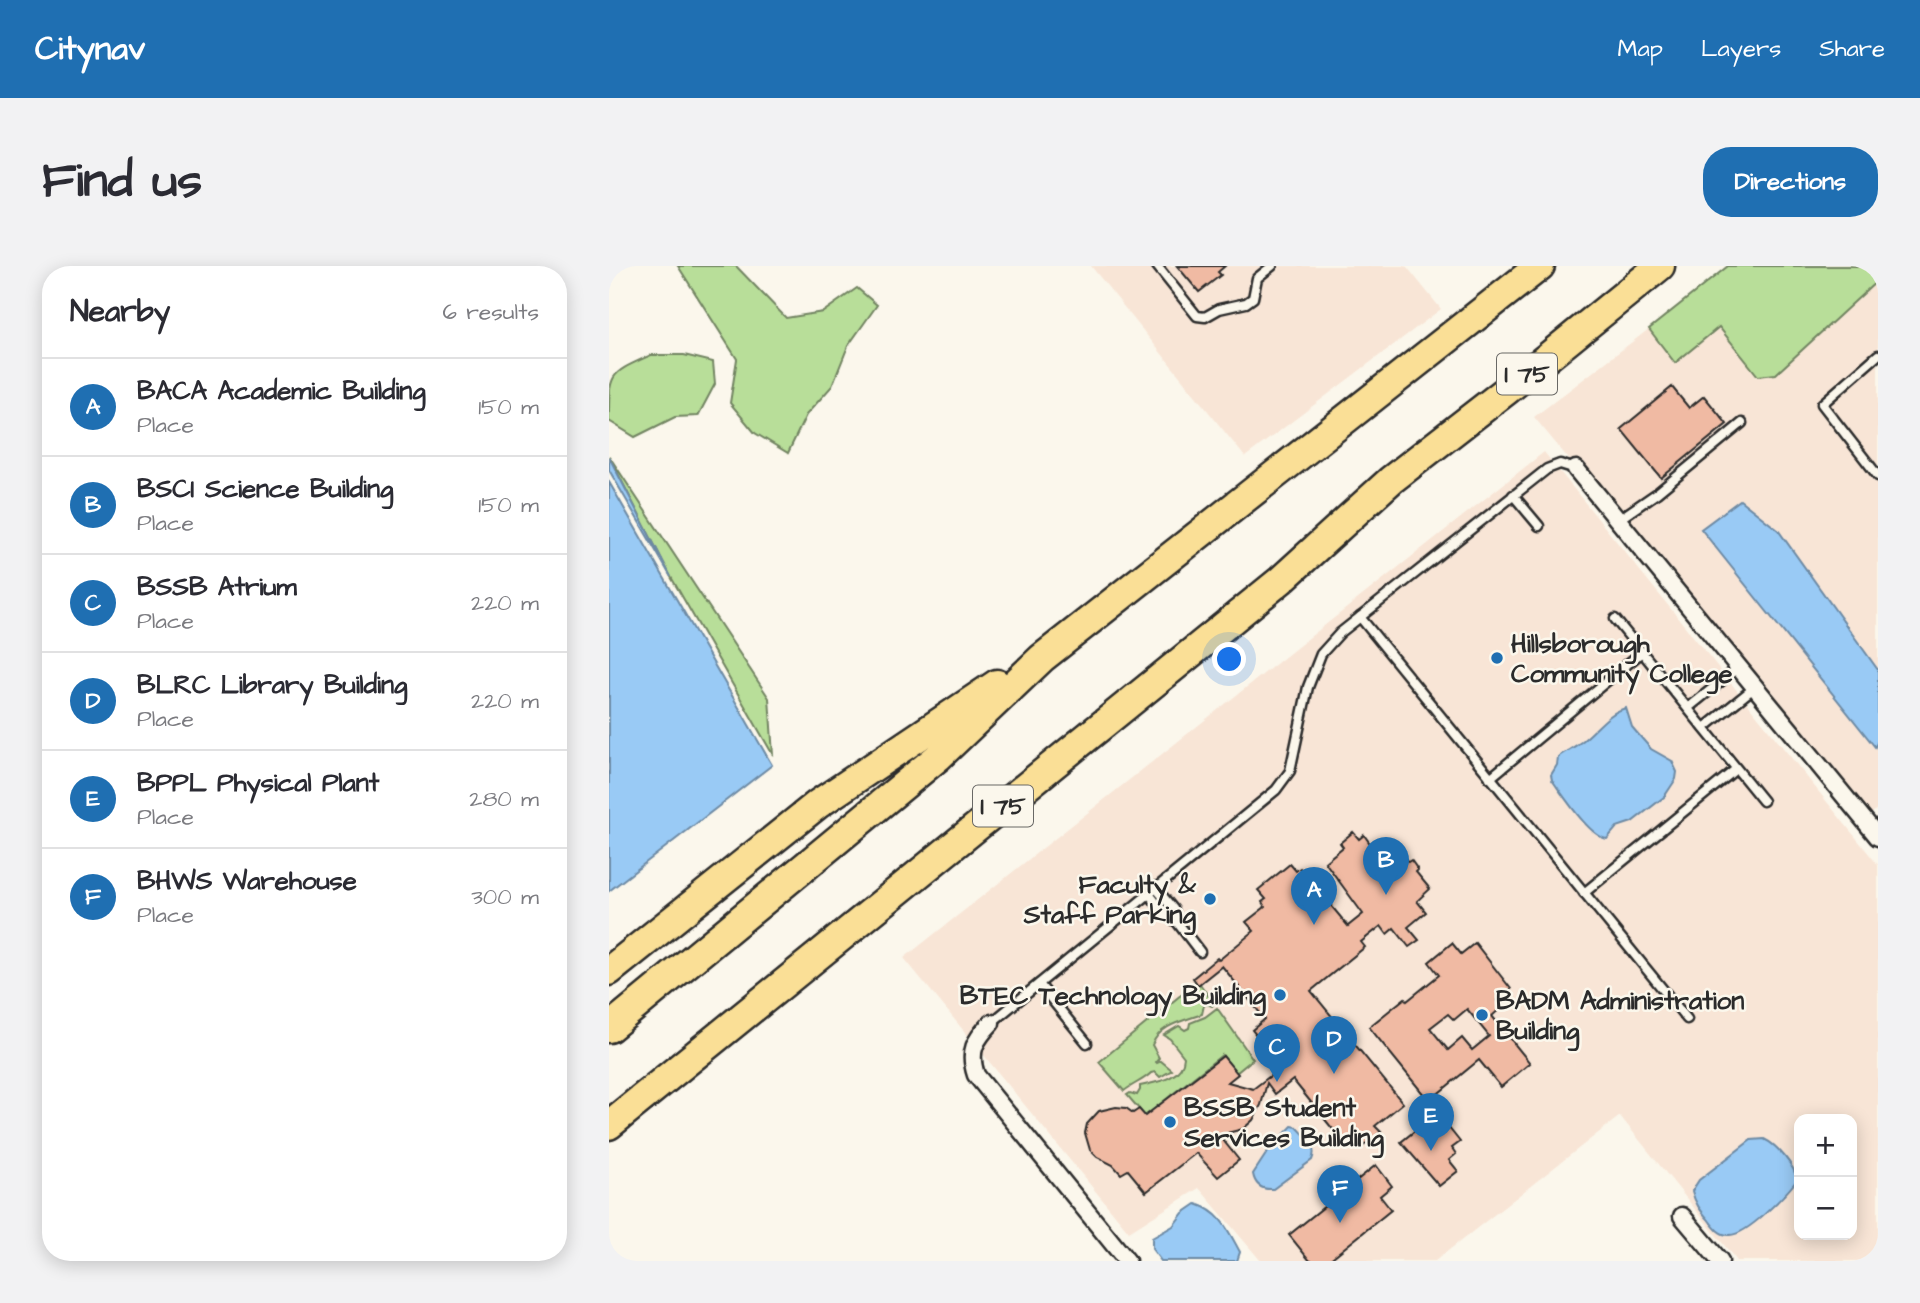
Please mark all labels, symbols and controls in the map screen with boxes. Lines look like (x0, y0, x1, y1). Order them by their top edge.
text: Citynav (35, 26, 145, 72)
text: Map (1618, 32, 1663, 66)
text: Layers (1701, 32, 1781, 66)
text: Share (1819, 32, 1885, 66)
button: Directions (1703, 147, 1878, 217)
text: Find us (42, 148, 202, 216)
text: Nearby (70, 291, 170, 333)
text: 6 results (443, 296, 539, 328)
road number: I 75 (1497, 354, 1557, 394)
text: BACA Academic Building (137, 373, 426, 409)
text: A (86, 391, 100, 423)
text: 150 m (478, 391, 539, 423)
text: Place (137, 409, 194, 441)
text: BSCI Science Building (137, 471, 393, 507)
text: B (85, 489, 101, 521)
text: 150 m (478, 489, 539, 521)
text: Place (137, 507, 194, 539)
text: BSSB Atrium (137, 569, 297, 605)
text: C (85, 587, 101, 619)
text: 220 m (471, 587, 539, 619)
text: Place (137, 605, 194, 637)
place label: Hillsborough Community College (1511, 626, 1733, 695)
your location (1212, 642, 1246, 676)
marker: Hillsborough Community College (1489, 650, 1505, 666)
text: BLRC Library Building (137, 667, 407, 703)
text: D (86, 685, 100, 717)
text: 220 m (471, 685, 539, 717)
text: Place (137, 703, 194, 735)
text: BPPL Physical Plant (137, 765, 379, 801)
text: E (86, 783, 100, 815)
text: 280 m (469, 783, 539, 815)
road number: I 75 (973, 786, 1033, 826)
text: Place (137, 801, 194, 833)
pin: B (1363, 837, 1409, 895)
text: BHWS Warehouse (137, 863, 357, 899)
place label: Faculty & Staff Parking (1023, 867, 1197, 936)
pin: A (1291, 867, 1337, 925)
text: F (85, 881, 101, 913)
text: 300 m (471, 881, 539, 913)
marker: Faculty & Staff Parking (1202, 891, 1218, 907)
text: Place (137, 899, 194, 931)
place label: BTEC Technology Building (960, 978, 1267, 1017)
place label: BADM Administration Building (1496, 983, 1744, 1052)
marker: BTEC Technology Building (1272, 987, 1288, 1003)
marker: BADM Administration Building (1474, 1007, 1490, 1023)
pin: D (1311, 1016, 1357, 1074)
pin: C (1254, 1024, 1300, 1082)
place label: BSSB Student Services Building (1183, 1090, 1384, 1159)
pin: E (1408, 1093, 1454, 1151)
marker: BSSB Student Services Building (1162, 1114, 1178, 1130)
map controls (1794, 1114, 1857, 1240)
button: + (1794, 1114, 1857, 1177)
pin: F (1317, 1165, 1363, 1223)
button: − (1794, 1177, 1857, 1240)

